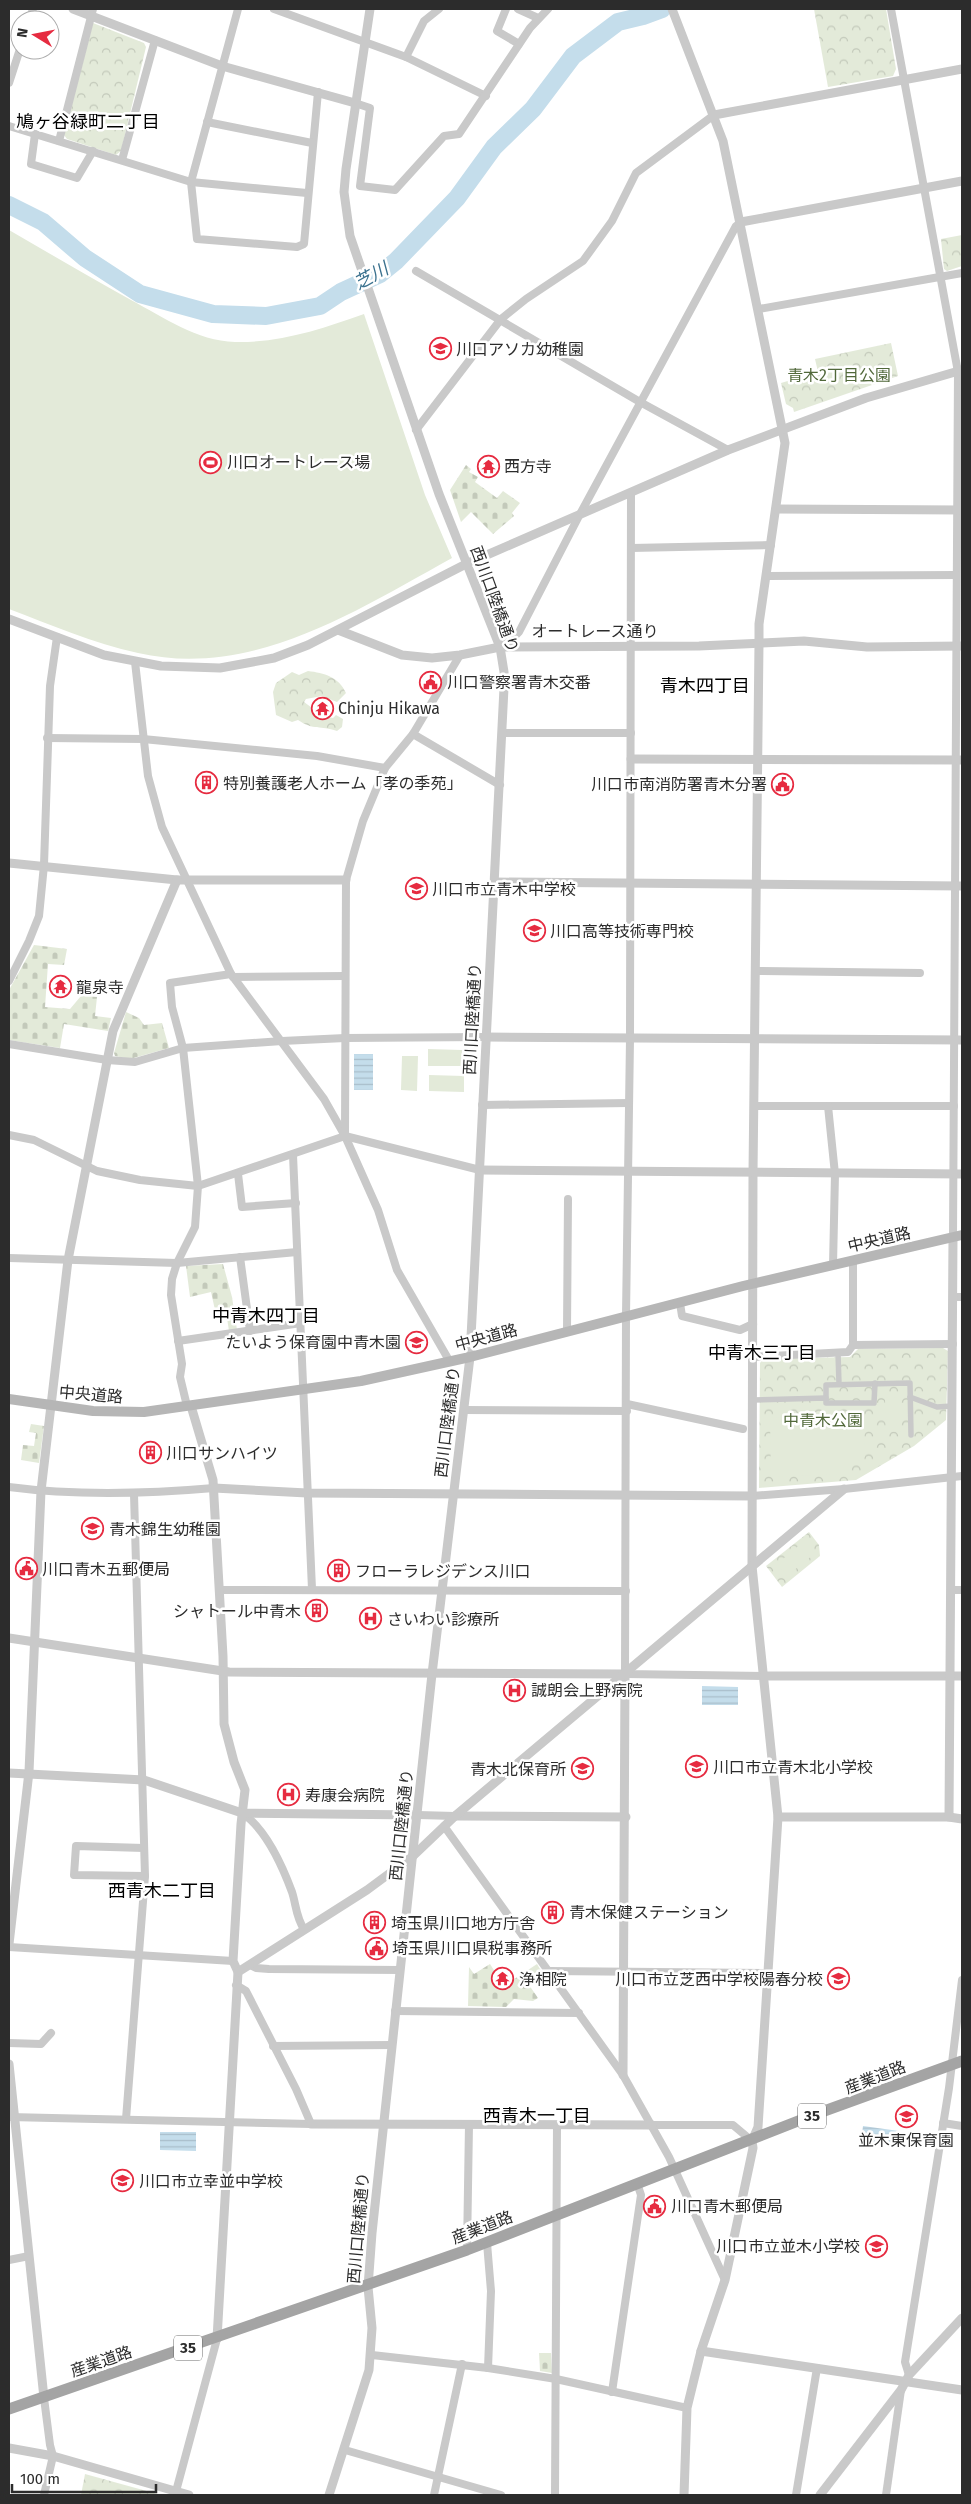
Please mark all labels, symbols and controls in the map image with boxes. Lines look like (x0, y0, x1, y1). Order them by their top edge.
north arrow (10, 10, 60, 60)
text: N (14, 27, 32, 39)
district label: 鳩ヶ谷緑町二丁目 (16, 111, 160, 133)
water label: 芝川 (350, 257, 394, 294)
school or university icon: 川口アソカ幼稚園 (428, 337, 452, 361)
place label: 川口アソカ幼稚園 (456, 340, 584, 359)
park label: 青木2丁目公園 (787, 366, 891, 385)
sports icon: 川口オートレース場 (199, 450, 223, 474)
place label: 川口オートレース場 (227, 453, 370, 472)
temple icon: 西方寺 (476, 454, 500, 478)
place label: 西方寺 (504, 457, 552, 476)
street label: 西川口陸橋通り (466, 543, 523, 655)
street label: オートレース通り (531, 622, 659, 641)
public building icon: 川口警察署青木交番 (419, 670, 443, 694)
place label: 川口警察署青木交番 (447, 673, 591, 692)
district label: 青木四丁目 (660, 675, 750, 697)
temple icon: Chinju Hikawa (310, 696, 334, 720)
place label: Chinju Hikawa (338, 699, 440, 718)
building icon: 特別養護老人ホーム「孝の季苑」 (195, 771, 219, 795)
public building icon: 川口市南消防署青木分署 (771, 772, 795, 796)
place label: 特別養護老人ホーム「孝の季苑」 (223, 774, 463, 793)
place label: 川口市南消防署青木分署 (591, 775, 767, 794)
school or university icon: 川口市立青木中学校 (404, 877, 428, 901)
place label: 川口市立青木中学校 (432, 880, 576, 899)
school or university icon: 川口高等技術専門校 (522, 919, 546, 943)
place label: 川口高等技術専門校 (550, 922, 694, 941)
street label: 西川口陸橋通り (460, 963, 485, 1075)
temple icon: 龍泉寺 (48, 975, 72, 999)
place label: 龍泉寺 (76, 978, 124, 997)
street label: 中央道路 (846, 1223, 912, 1256)
district label: 中青木四丁目 (212, 1305, 320, 1327)
street label: 中央道路 (453, 1320, 520, 1355)
school or university icon: たいよう保育園中青木園 (405, 1330, 429, 1354)
place label: たいよう保育園中青木園 (225, 1333, 401, 1352)
district label: 中青木三丁目 (708, 1342, 816, 1364)
street label: 西川口陸橋通り (431, 1365, 464, 1479)
street label: 中央道路 (58, 1382, 124, 1407)
park label: 中青木公園 (783, 1411, 863, 1430)
building icon: 川口サンハイツ (138, 1441, 162, 1465)
place label: 川口サンハイツ (166, 1444, 278, 1463)
school or university icon: 青木錦生幼稚園 (81, 1517, 105, 1541)
place label: 青木錦生幼稚園 (109, 1520, 221, 1539)
public building icon: 川口青木五郵便局 (14, 1557, 38, 1581)
building icon: フローラレジデンス川口 (327, 1559, 351, 1583)
place label: 川口青木五郵便局 (42, 1560, 170, 1579)
place label: フローラレジデンス川口 (355, 1562, 531, 1581)
building icon: シャトール中青木 (305, 1599, 329, 1623)
place label: シャトール中青木 (173, 1602, 301, 1621)
hospital icon: さいわい診療所 (359, 1607, 383, 1631)
place label: さいわい診療所 (387, 1610, 499, 1629)
hospital icon: 誠朗会上野病院 (503, 1678, 527, 1702)
place label: 誠朗会上野病院 (531, 1681, 643, 1700)
school or university icon: 川口市立青木北小学校 (685, 1755, 709, 1779)
school or university icon: 青木北保育所 (570, 1757, 594, 1781)
place label: 川口市立青木北小学校 (713, 1758, 873, 1777)
place label: 青木北保育所 (470, 1760, 566, 1779)
street label: 西川口陸橋通り (386, 1768, 417, 1882)
hospital icon: 寿康会病院 (277, 1783, 301, 1807)
place label: 寿康会病院 (305, 1786, 385, 1805)
district label: 西青木二丁目 (108, 1880, 216, 1902)
building icon: 青木保健ステーション (541, 1900, 565, 1924)
place label: 青木保健ステーション (569, 1903, 729, 1922)
building icon: 埼玉県川口地方庁舎 (363, 1911, 387, 1935)
place label: 埼玉県川口地方庁舎 (391, 1914, 535, 1933)
public building icon: 埼玉県川口県税事務所 (364, 1936, 388, 1960)
place label: 埼玉県川口県税事務所 (392, 1939, 552, 1958)
temple icon: 浄相院 (491, 1967, 515, 1991)
school or university icon: 川口市立芝西中学校陽春分校 (827, 1967, 851, 1991)
place label: 浄相院 (519, 1970, 567, 1989)
place label: 川口市立芝西中学校陽春分校 (615, 1970, 823, 1989)
street label: 産業道路 (842, 2057, 908, 2098)
road number: 35 (798, 2104, 826, 2128)
school or university icon: 並木東保育園 (894, 2104, 918, 2128)
district label: 西青木一丁目 (483, 2105, 591, 2127)
place label: 並木東保育園 (858, 2131, 954, 2150)
school or university icon: 川口市立幸並中学校 (111, 2169, 135, 2193)
street label: 西川口陸橋通り (344, 2171, 373, 2285)
place label: 川口市立幸並中学校 (139, 2172, 283, 2191)
public building icon: 川口青木郵便局 (643, 2194, 667, 2218)
place label: 川口青木郵便局 (671, 2197, 783, 2216)
street label: 産業道路 (449, 2207, 515, 2248)
school or university icon: 川口市立並木小学校 (864, 2234, 888, 2258)
place label: 川口市立並木小学校 (716, 2237, 860, 2256)
road number: 35 (174, 2336, 202, 2360)
street label: 産業道路 (68, 2342, 135, 2381)
scale bar (12, 2462, 156, 2494)
text: 100 m (20, 2470, 60, 2488)

